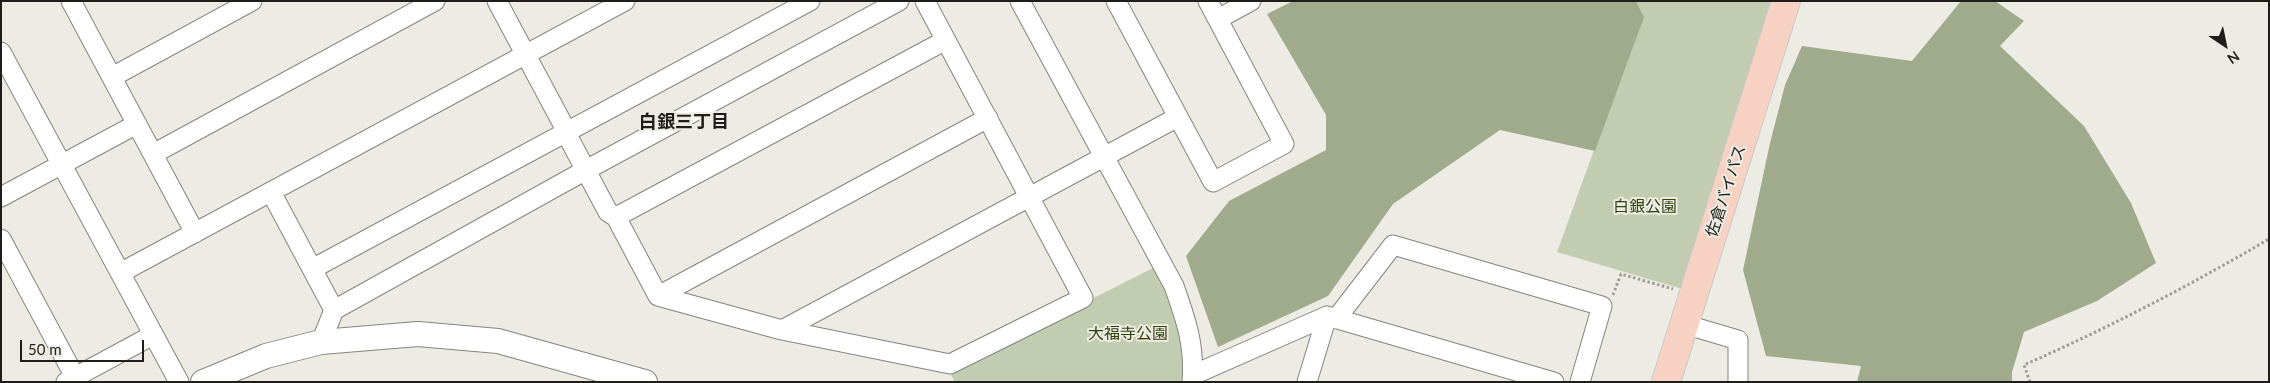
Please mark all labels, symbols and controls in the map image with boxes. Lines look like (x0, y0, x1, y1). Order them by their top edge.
north arrow (2200, 20, 2250, 70)
text: N (2224, 48, 2243, 68)
district label: 白銀三丁目 (639, 111, 729, 133)
street label: 佐倉バイパス (1702, 142, 1750, 240)
park label: 白銀公園 (1613, 197, 1677, 217)
park label: 大福寺公園 (1088, 324, 1168, 344)
scale bar (22, 330, 146, 362)
text: 50 m (28, 340, 62, 358)

